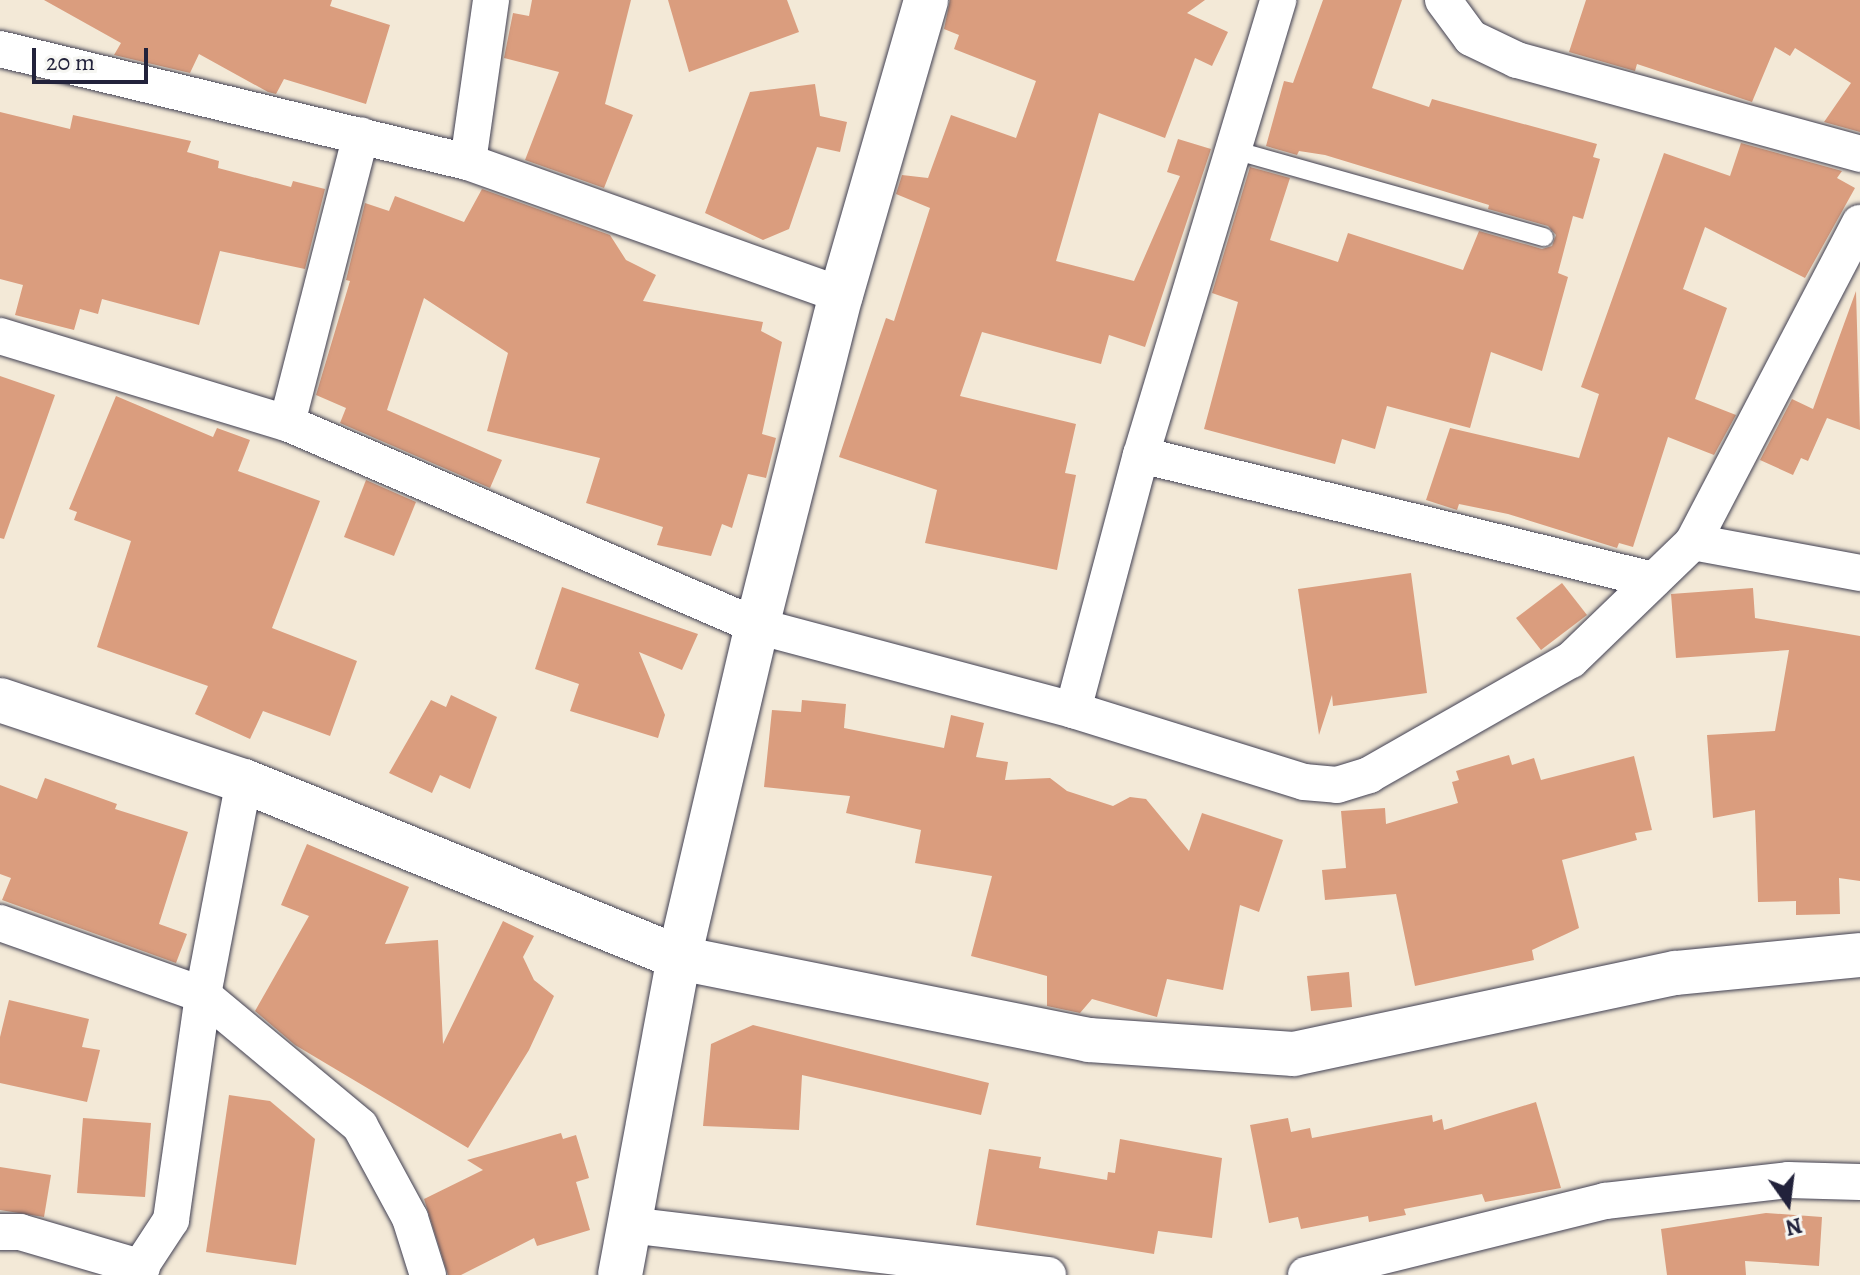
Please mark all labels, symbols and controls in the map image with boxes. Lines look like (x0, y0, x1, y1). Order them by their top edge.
scale bar (36, 32, 152, 82)
text: 20 m (46, 46, 95, 78)
north arrow (1748, 1163, 1828, 1243)
text: N (1782, 1210, 1805, 1243)

